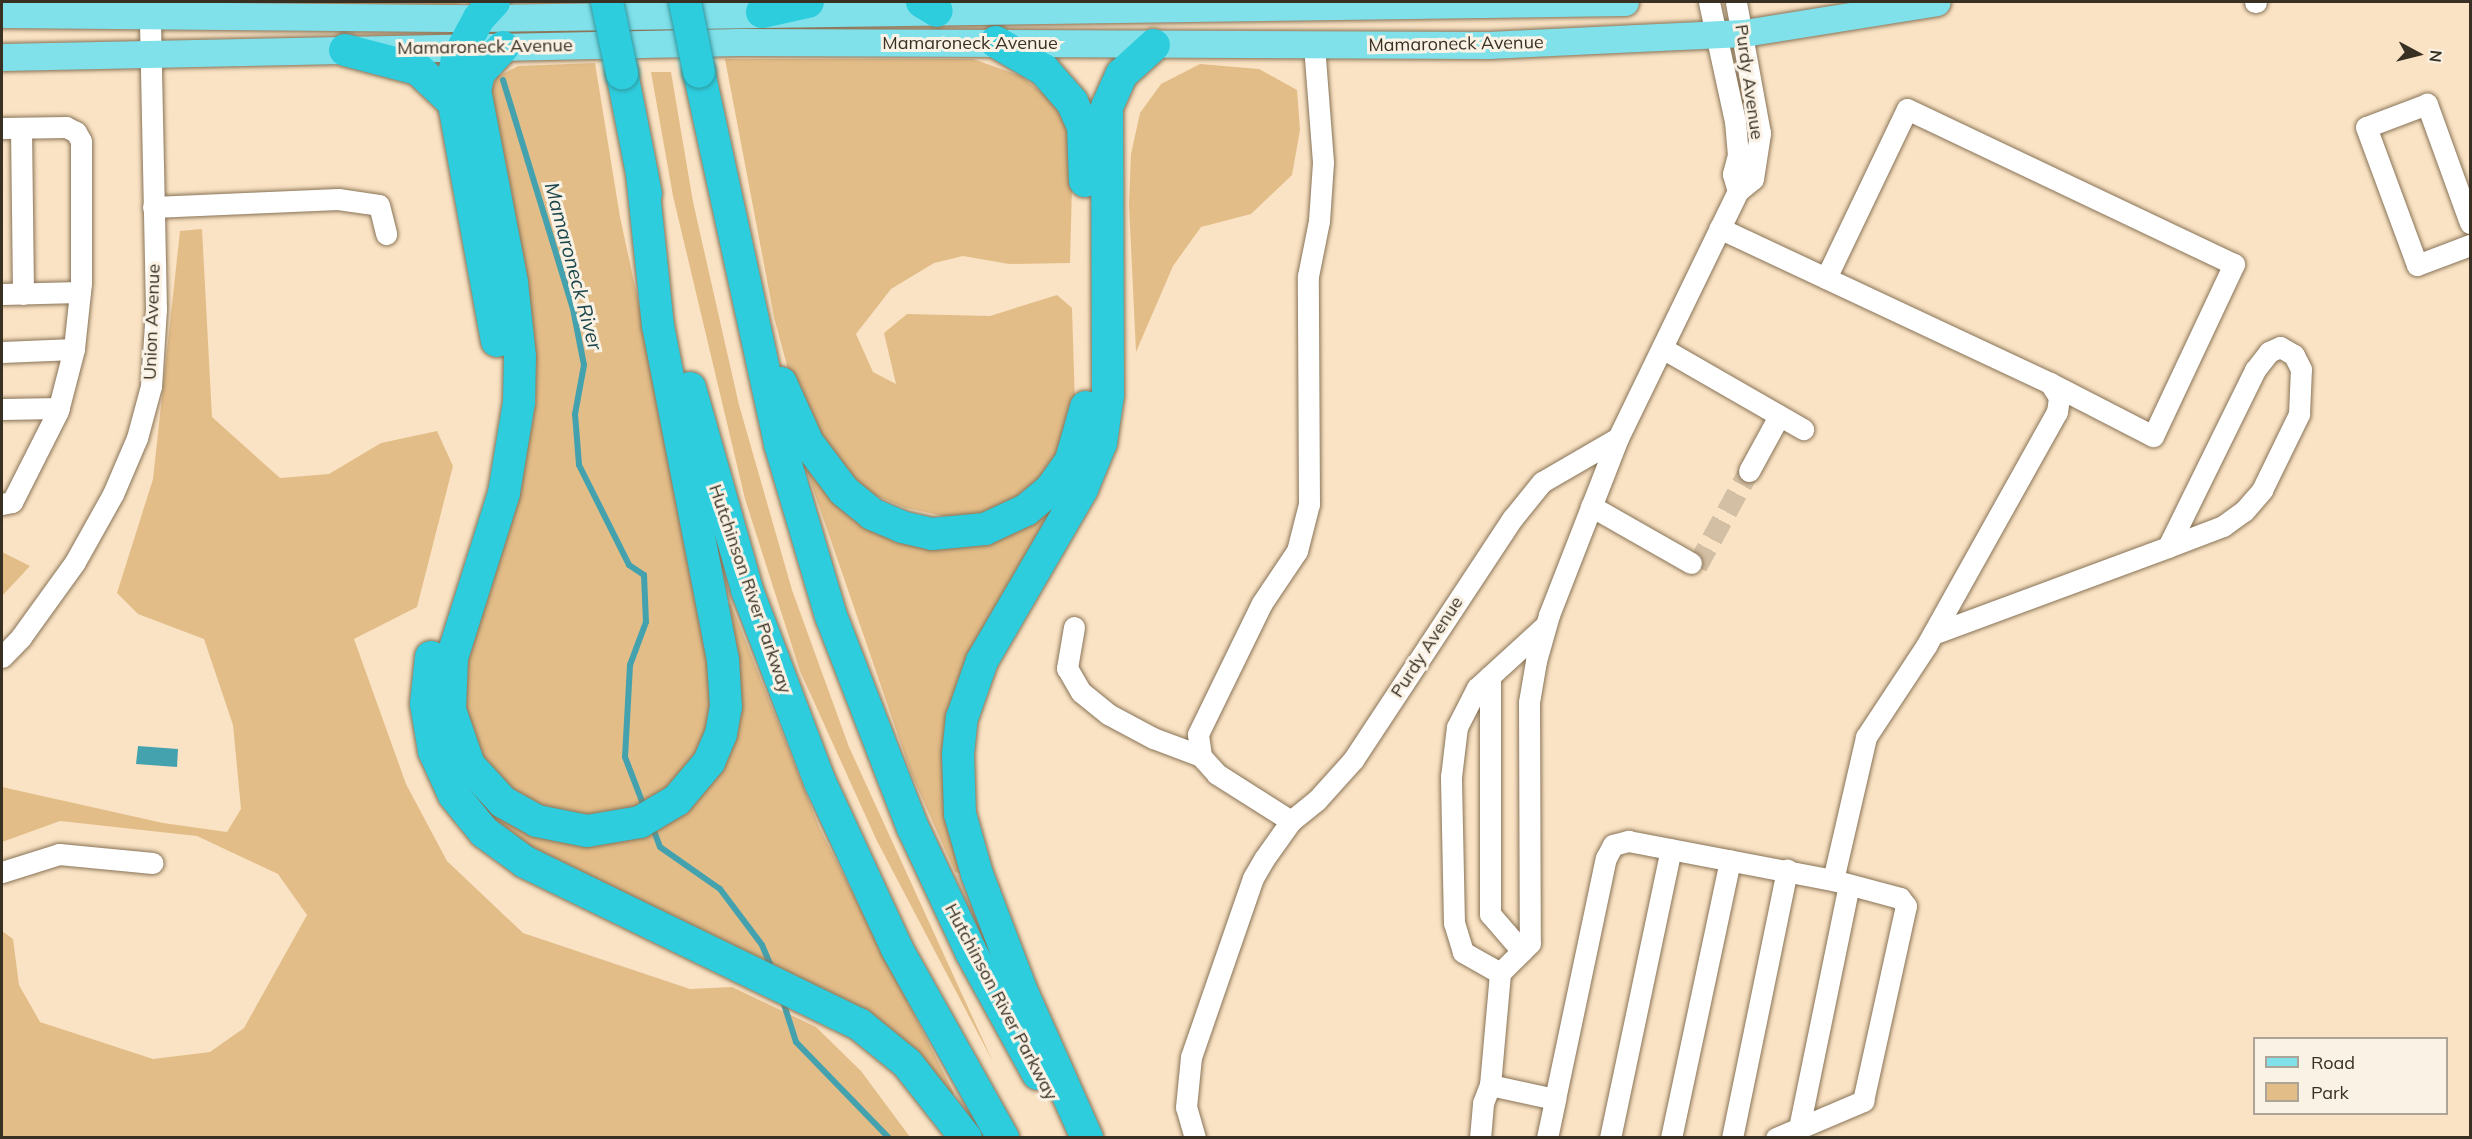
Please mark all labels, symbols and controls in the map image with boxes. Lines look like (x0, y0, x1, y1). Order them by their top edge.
street label: Purdy Avenue (1730, 23, 1768, 141)
north arrow (2388, 24, 2448, 84)
street label: Mamaroneck Avenue (882, 32, 1058, 54)
street label: Mamaroneck Avenue (1368, 32, 1544, 56)
street label: Mamaroneck Avenue (397, 35, 573, 59)
text: N (2425, 49, 2447, 63)
water label: Mamaroneck River (540, 180, 608, 352)
street label: Union Avenue (139, 264, 165, 380)
street label: Hutchinson River Parkway (704, 482, 796, 696)
street label: Purdy Avenue (1386, 592, 1468, 702)
street label: Hutchinson River Parkway (940, 900, 1062, 1104)
legend (2253, 1037, 2448, 1115)
text: Road (2311, 1051, 2355, 1074)
text: Park (2311, 1081, 2349, 1104)

